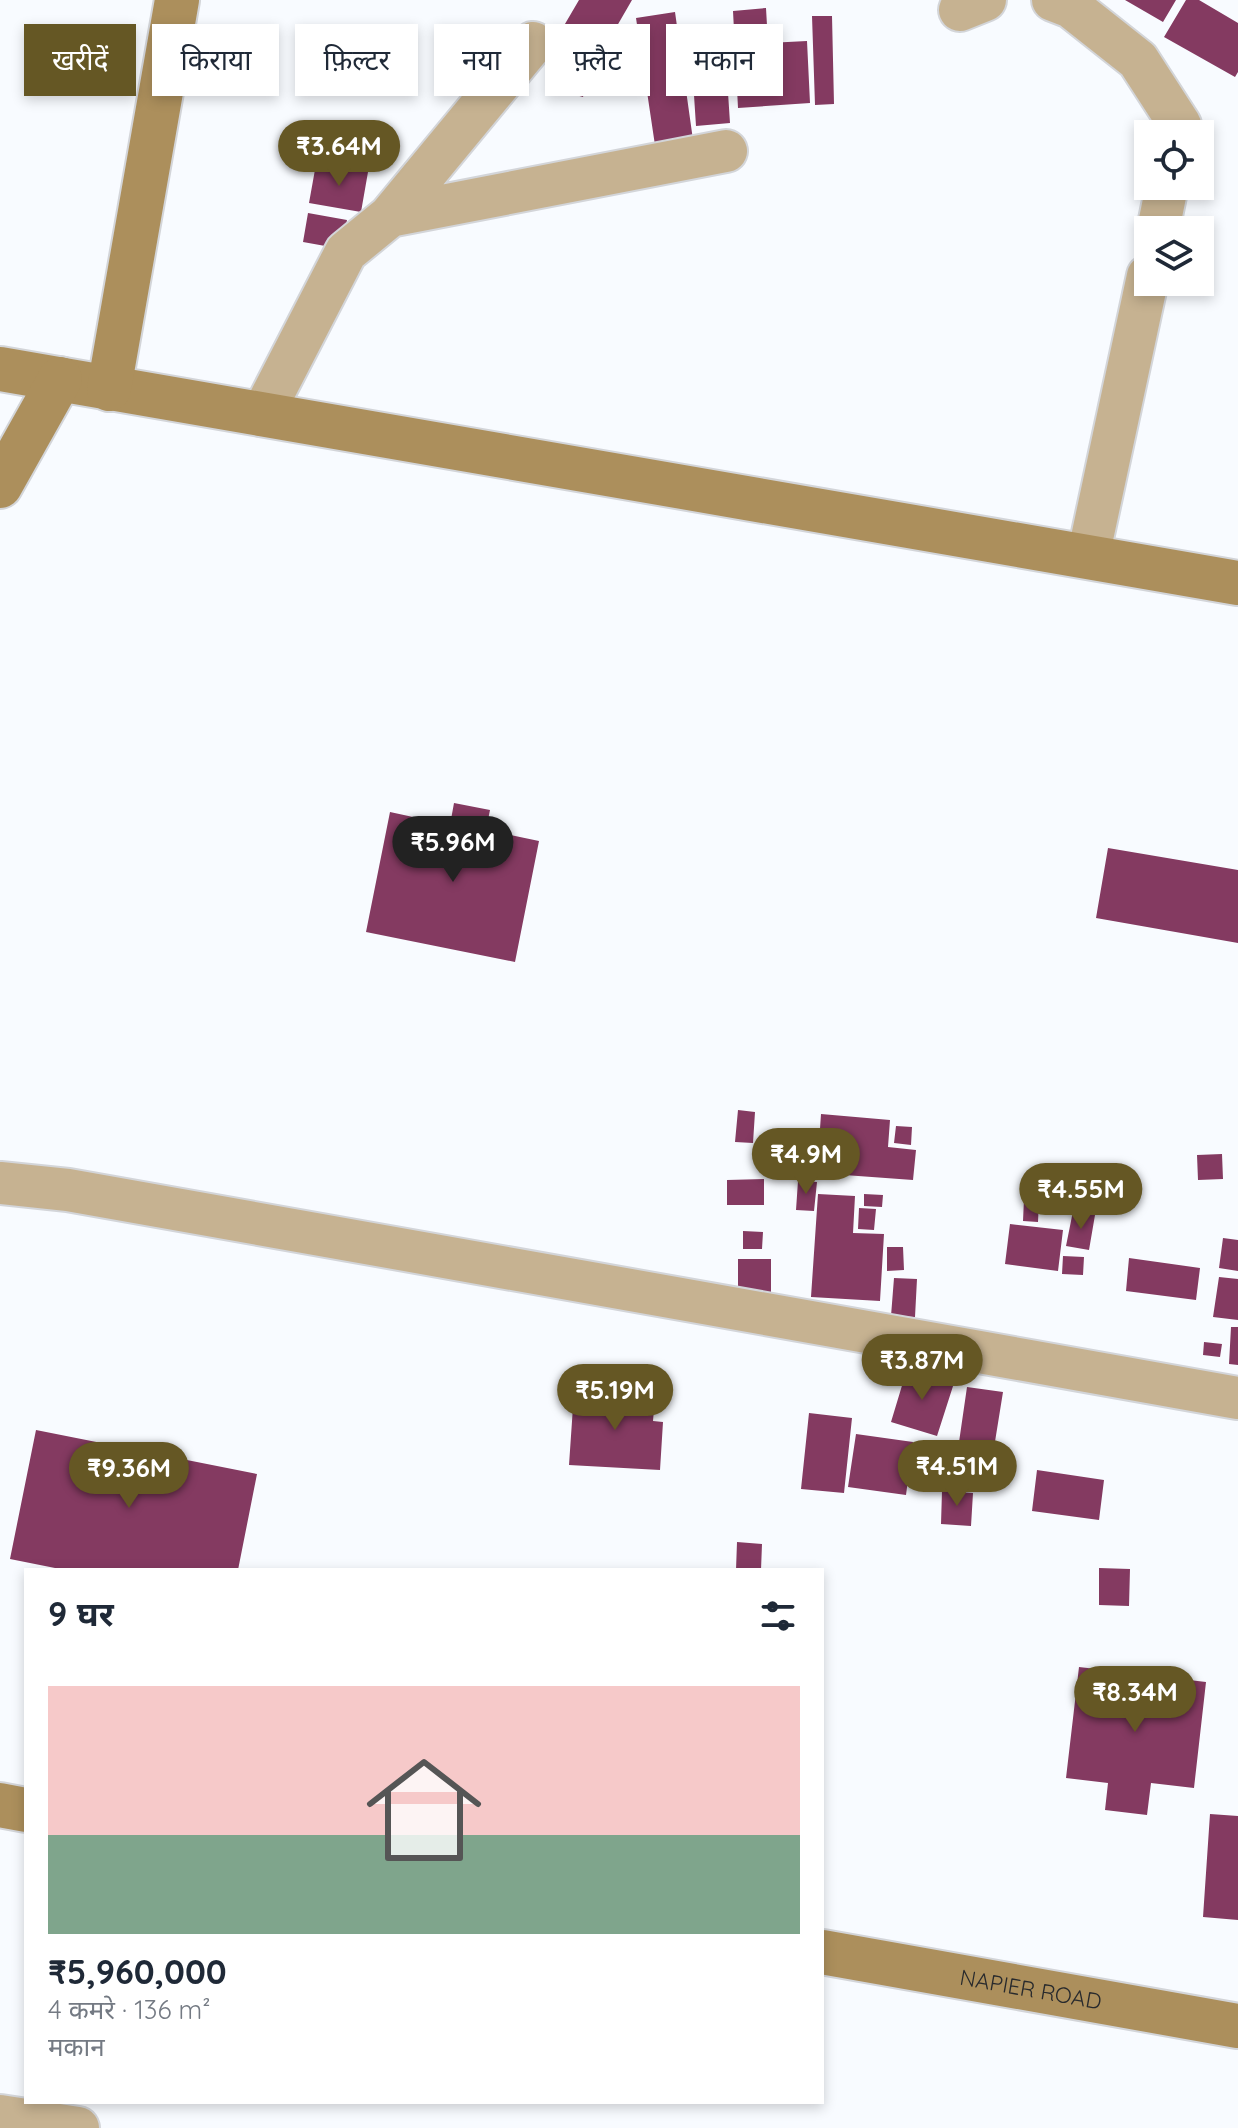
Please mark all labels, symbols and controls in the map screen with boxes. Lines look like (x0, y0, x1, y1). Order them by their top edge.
chip: खरीदें (24, 24, 136, 96)
chip: किराया (152, 24, 279, 96)
chip: फ़िल्टर (295, 24, 418, 96)
chip: नया (434, 24, 529, 96)
chip: फ़्लैट (545, 24, 650, 96)
chip: मकान (666, 24, 783, 96)
pin: ₹3.64M (274, 120, 404, 188)
map controls (1134, 120, 1214, 296)
button: locate (1134, 120, 1214, 200)
text: ₹3.64M (296, 129, 382, 162)
button: layers (1134, 216, 1214, 296)
pin: ₹5.96M (388, 816, 518, 884)
text: ₹5.96M (410, 825, 496, 858)
pin: ₹4.9M (750, 1128, 862, 1196)
text: ₹4.9M (770, 1137, 842, 1170)
pin: ₹4.55M (1016, 1163, 1146, 1231)
text: ₹4.55M (1037, 1172, 1125, 1205)
pin: ₹3.87M (857, 1334, 987, 1402)
text: ₹3.87M (880, 1343, 964, 1376)
pin: ₹5.19M (550, 1364, 680, 1432)
text: ₹5.19M (575, 1373, 655, 1406)
pin: ₹4.51M (892, 1440, 1022, 1508)
pin: ₹9.36M (64, 1442, 194, 1510)
text: ₹4.51M (916, 1449, 998, 1482)
text: ₹9.36M (87, 1451, 171, 1484)
text: 9 घर (48, 1592, 114, 1635)
icon: filters (756, 1594, 800, 1638)
pin: ₹8.34M (1070, 1666, 1200, 1734)
text: ₹8.34M (1092, 1675, 1178, 1708)
icon: home (352, 1738, 496, 1882)
text: ₹5,960,000 (48, 1950, 227, 1993)
street label: NAPIER ROAD (958, 1963, 1104, 2015)
text: 4 कमरे · 136 m² (48, 1993, 211, 2026)
text: मकान (48, 2030, 105, 2063)

